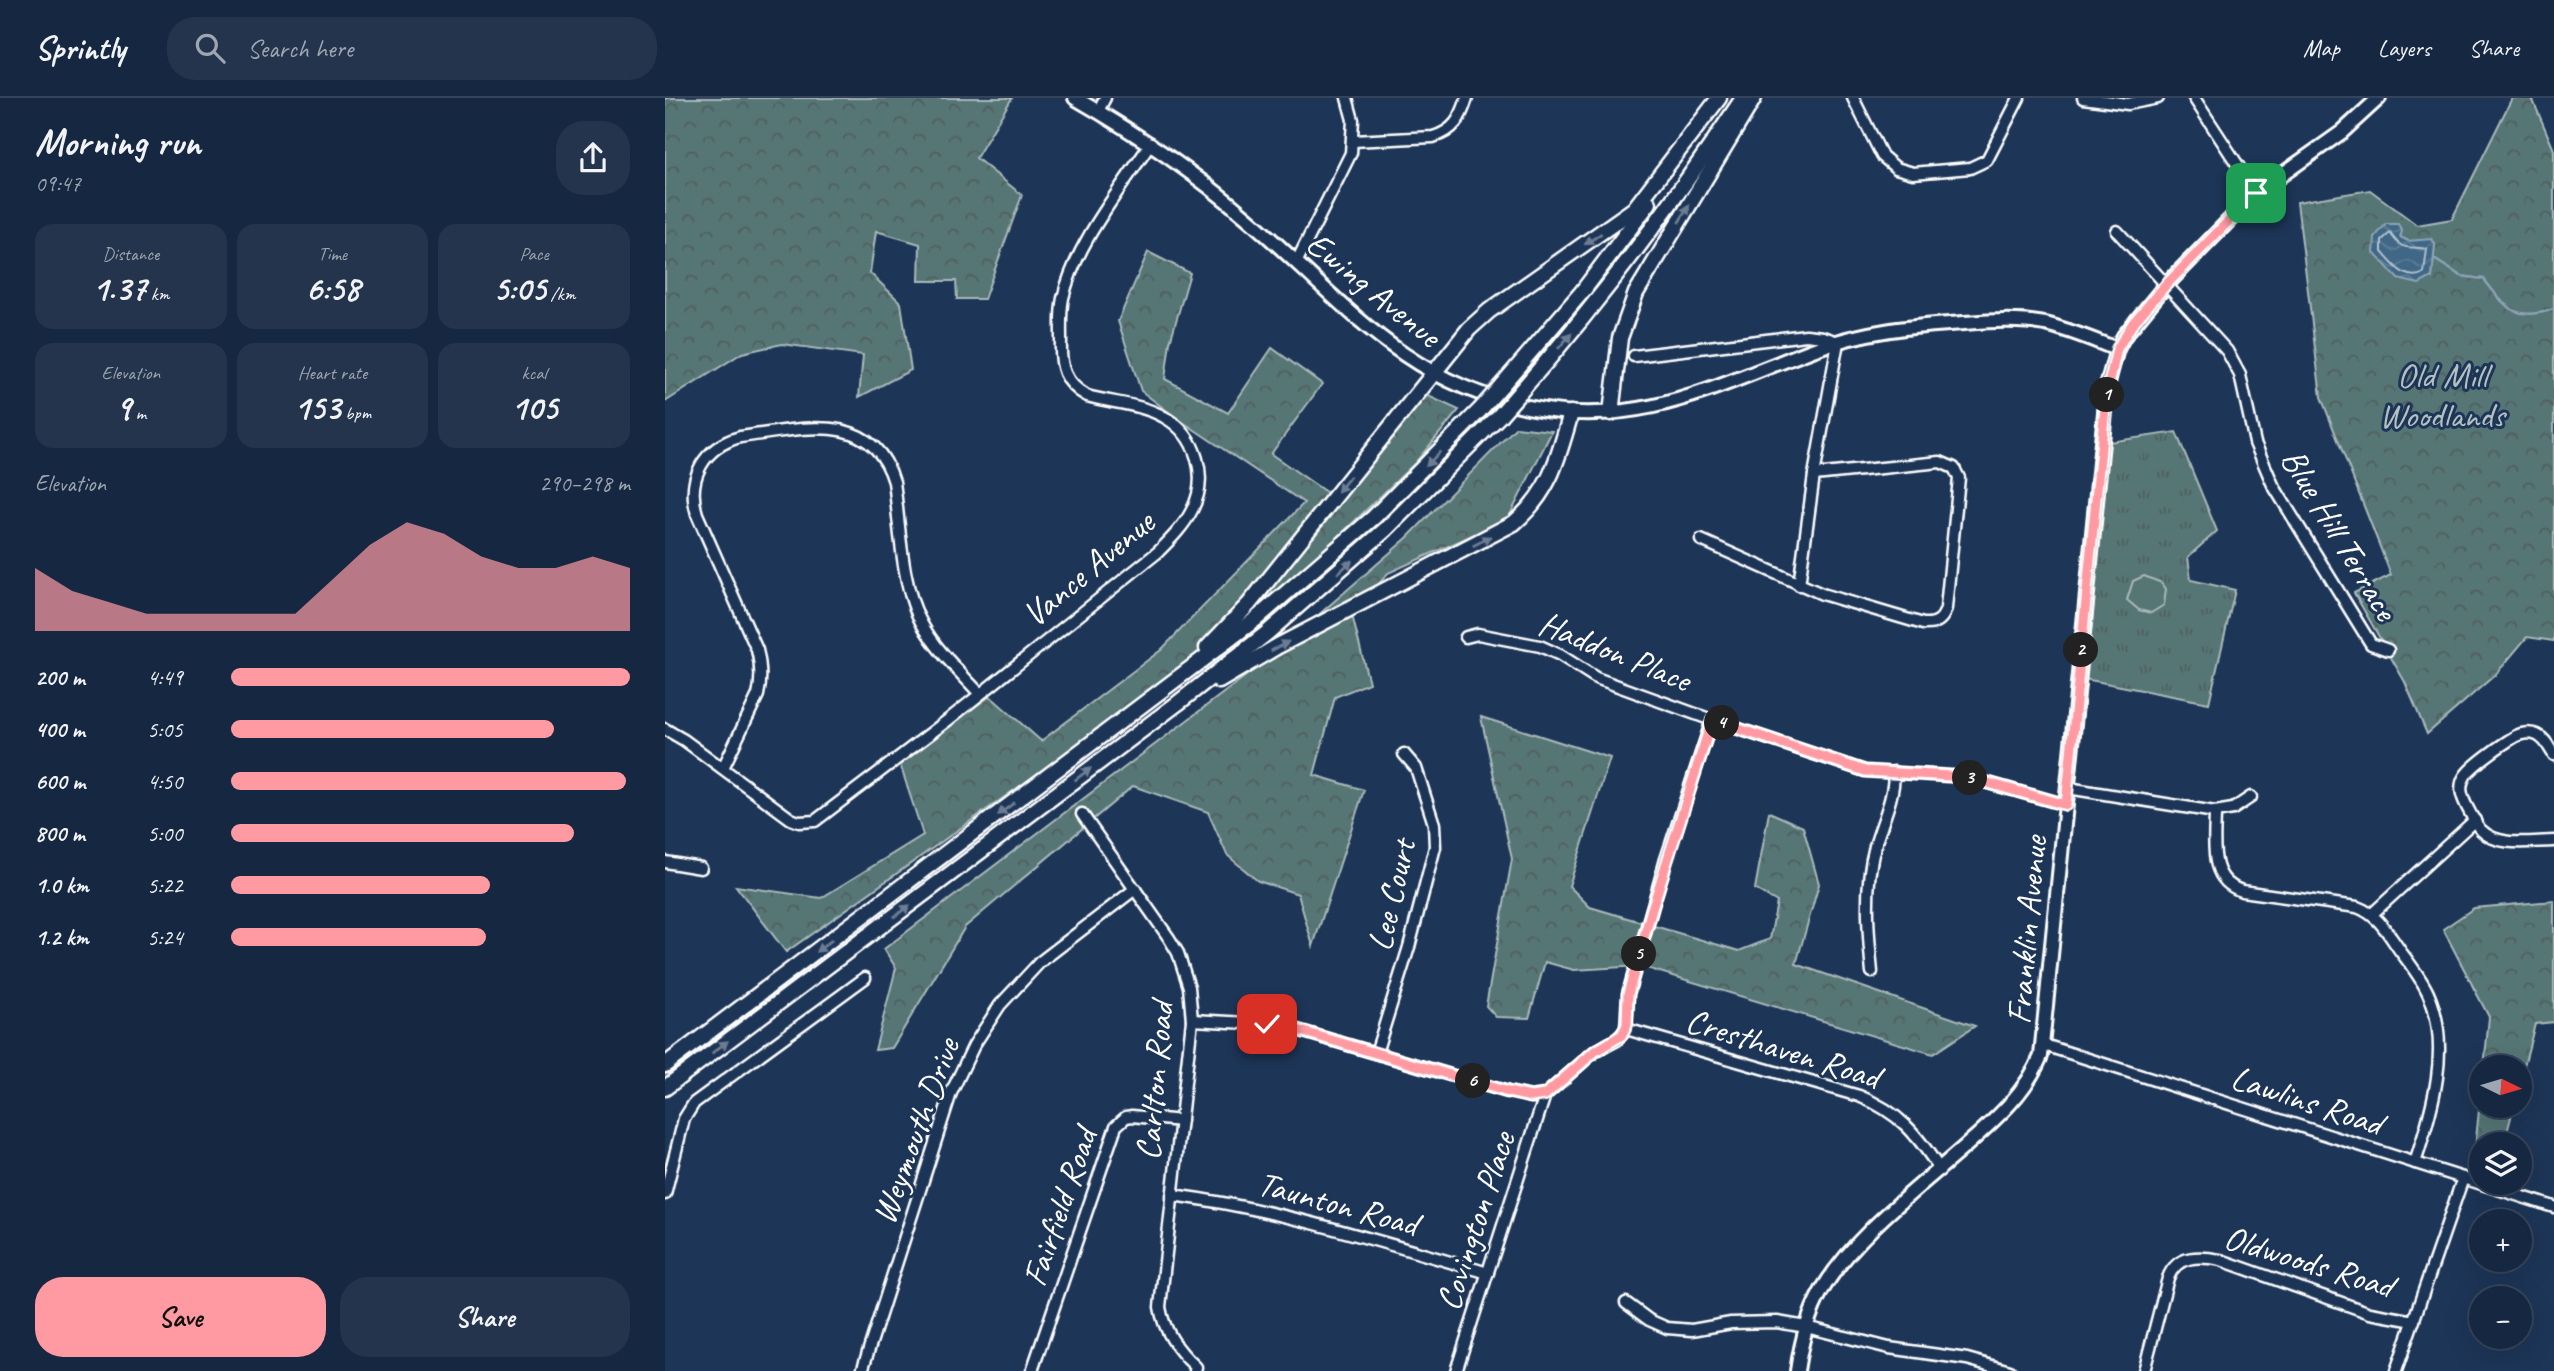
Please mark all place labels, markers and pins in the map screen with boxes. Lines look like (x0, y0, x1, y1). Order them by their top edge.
pin (2226, 163, 2286, 223)
pin: 1 (2089, 378, 2125, 412)
pin: 2 (2063, 632, 2099, 668)
pin: 4 (1705, 706, 1739, 740)
pin: 3 (1953, 760, 1987, 796)
pin: 5 (1621, 936, 1657, 972)
pin (1237, 994, 1297, 1054)
pin: 6 (1455, 1063, 1491, 1098)

